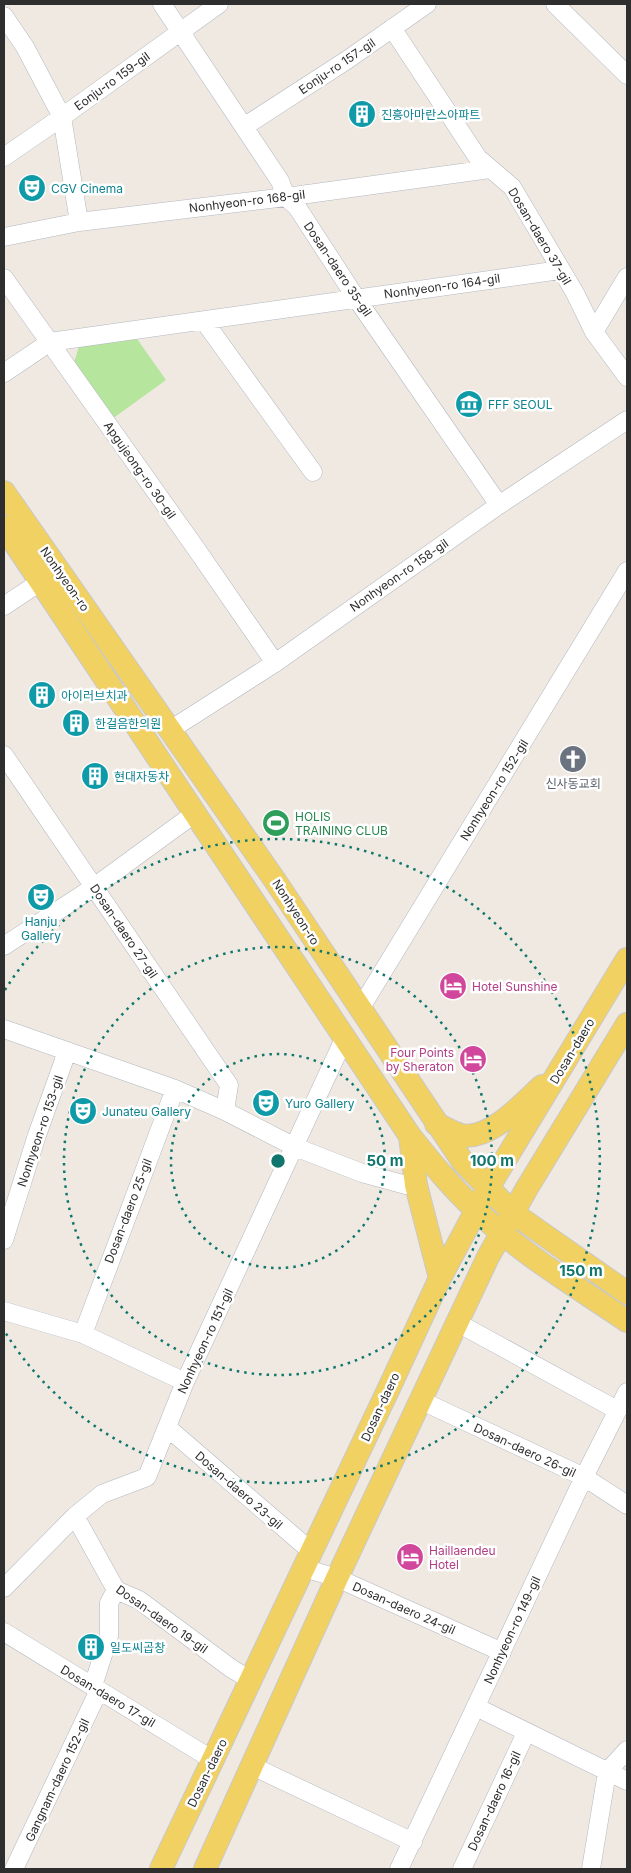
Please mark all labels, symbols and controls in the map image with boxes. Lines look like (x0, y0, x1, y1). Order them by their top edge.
street label: Eonju-ro 157-gil (296, 35, 378, 97)
street label: Eonju-ro 159-gil (71, 49, 153, 113)
building icon: 진흥아마란스아파트 (347, 99, 377, 129)
place label: 진흥아마란스아파트 (381, 107, 480, 122)
theatre icon: CGV Cinema (17, 173, 47, 203)
place label: CGV Cinema (51, 181, 123, 196)
street label: Dosan-daero 37-gil (505, 185, 575, 287)
street label: Nonhyeon-ro 168-gil (188, 186, 306, 216)
street label: Dosan-daero 35-gil (301, 219, 375, 319)
street label: Nonhyeon-ro 164-gil (383, 270, 501, 302)
museum icon: FFF SEOUL (454, 389, 484, 419)
place label: FFF SEOUL (488, 397, 553, 412)
street label: Apgujeong-ro 30-gil (101, 418, 179, 522)
street label: Nonhyeon-ro 158-gil (347, 535, 451, 615)
street label: Nonhyeon-ro (37, 544, 93, 614)
building icon: 아이러브치과 (27, 680, 57, 710)
place label: 아이러브치과 (61, 688, 127, 703)
building icon: 한걸음한의원 (61, 708, 91, 738)
place label: 한걸음한의원 (95, 716, 161, 731)
street label: Nonhyeon-ro 152-gil (457, 737, 531, 843)
church icon: 신사동교회 (558, 744, 588, 774)
building icon: 현대자동차 (80, 761, 110, 791)
place label: 현대자동차 (114, 769, 169, 784)
place label: 신사동교회 (545, 776, 601, 791)
sports icon: HOLIS TRAINING CLUB (261, 808, 291, 838)
place label: HOLIS TRAINING CLUB (295, 809, 388, 838)
street label: Nonhyeon-ro (269, 876, 323, 948)
street label: Dosan-daero 27-gil (87, 881, 161, 981)
theatre icon: Hanju Gallery (26, 882, 56, 912)
place label: Hanju Gallery (21, 914, 61, 943)
hotel icon: Hotel Sunshine (438, 971, 468, 1001)
place label: Hotel Sunshine (472, 979, 558, 994)
street label: Dosan-daero (546, 1015, 598, 1087)
hotel icon: Four Points by Sheraton (458, 1044, 488, 1074)
place label: Four Points by Sheraton (386, 1045, 454, 1074)
street label: Nonhyeon-ro 153-gil (14, 1073, 66, 1189)
theatre icon: Yuro Gallery (251, 1088, 281, 1118)
theatre icon: Junateu Gallery (68, 1096, 98, 1126)
place label: Yuro Gallery (285, 1096, 355, 1111)
place label: Junateu Gallery (102, 1104, 191, 1119)
text: 50 m (367, 1151, 403, 1170)
text: 100 m (470, 1151, 514, 1170)
centre of rings (269, 1152, 287, 1170)
street label: Dosan-daero 25-gil (101, 1157, 155, 1265)
text: 150 m (559, 1261, 603, 1280)
street label: Nonhyeon-ro 151-gil (174, 1286, 236, 1396)
street label: Dosan-daero (358, 1370, 402, 1444)
street label: Dosan-daero 26-gil (472, 1420, 578, 1480)
street label: Dosan-daero 23-gil (192, 1448, 286, 1532)
hotel icon: Haillaendeu Hotel (395, 1542, 425, 1572)
place label: Haillaendeu Hotel (429, 1543, 496, 1572)
street label: Nonhyeon-ro 149-gil (480, 1574, 544, 1686)
street label: Dosan-daero 24-gil (350, 1579, 458, 1637)
street label: Dosan-daero 19-gil (113, 1582, 211, 1656)
building icon: 일도씨곱창 (76, 1632, 106, 1662)
place label: 일도씨곱창 (110, 1640, 165, 1655)
street label: Dosan-daero 17-gil (58, 1662, 158, 1730)
street label: Gangnam-daero 152-gil (22, 1716, 92, 1844)
street label: Dosan-daero (184, 1736, 230, 1810)
street label: Dosan-daero 16-gil (464, 1749, 524, 1853)

